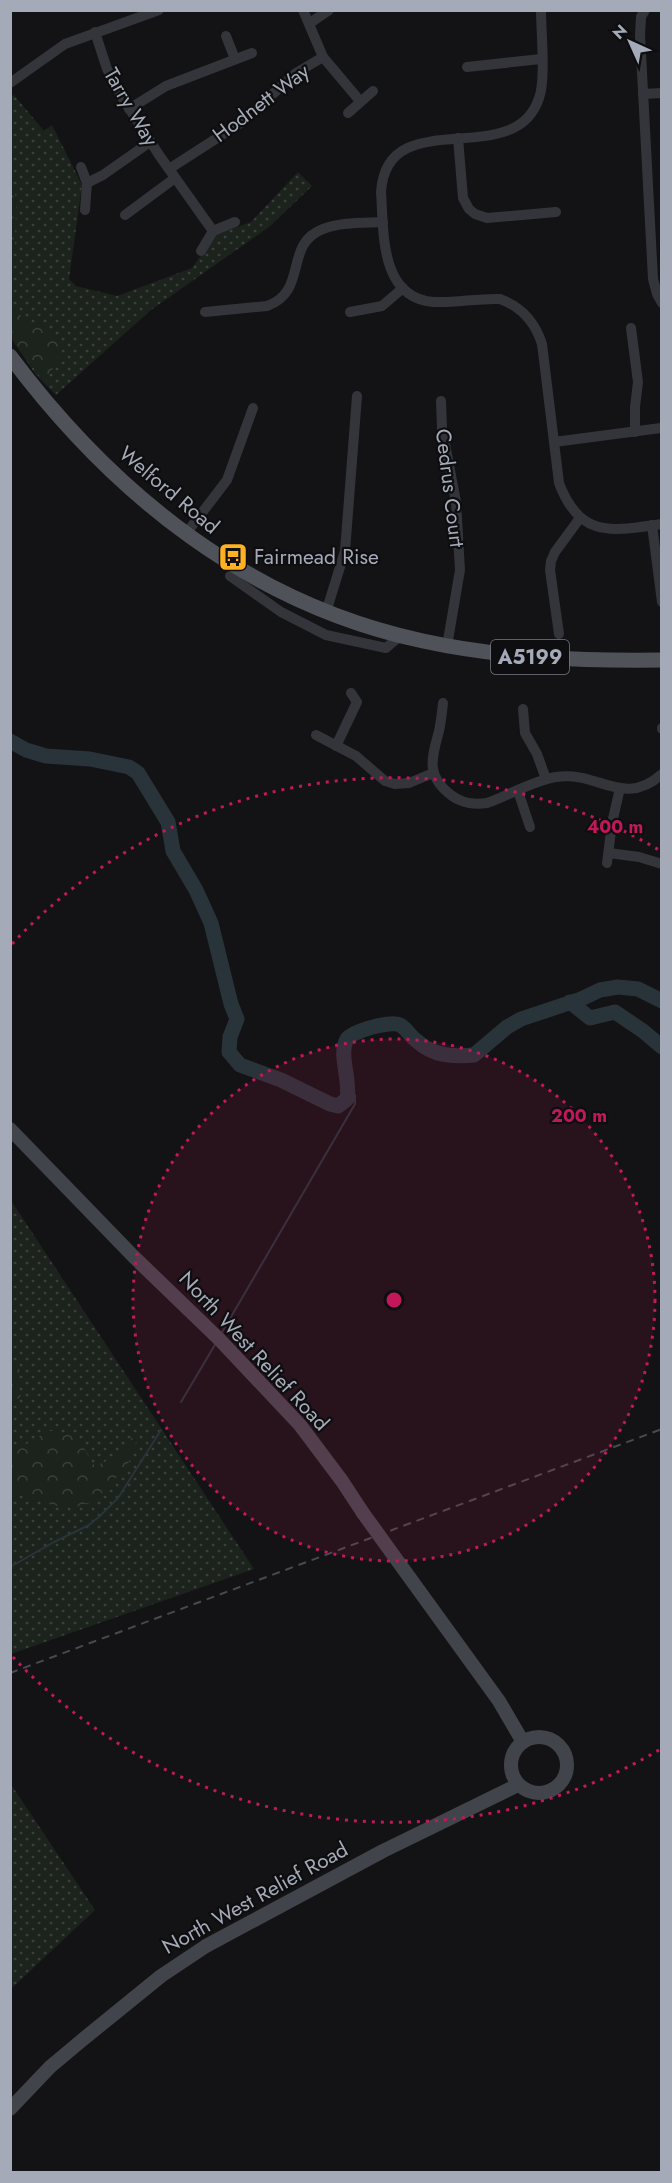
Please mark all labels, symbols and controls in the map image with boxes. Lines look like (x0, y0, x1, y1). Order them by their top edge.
north arrow (600, 12, 660, 72)
text: N (607, 19, 632, 44)
street label: Hodnett Way (206, 56, 316, 149)
street label: Tarry Way (96, 62, 166, 153)
street label: Cedrus Court (428, 427, 472, 549)
street label: Welford Road (112, 439, 226, 541)
bus stop icon: Fairmead Rise (217, 541, 249, 573)
place label: Fairmead Rise (254, 542, 379, 572)
road number: A5199 (491, 640, 569, 674)
text: 400 m (587, 814, 643, 840)
text: 200 m (551, 1103, 607, 1129)
street label: North West Relief Road (172, 1265, 336, 1437)
centre of rings (384, 1290, 404, 1310)
street label: North West Relief Road (157, 1834, 353, 1962)

